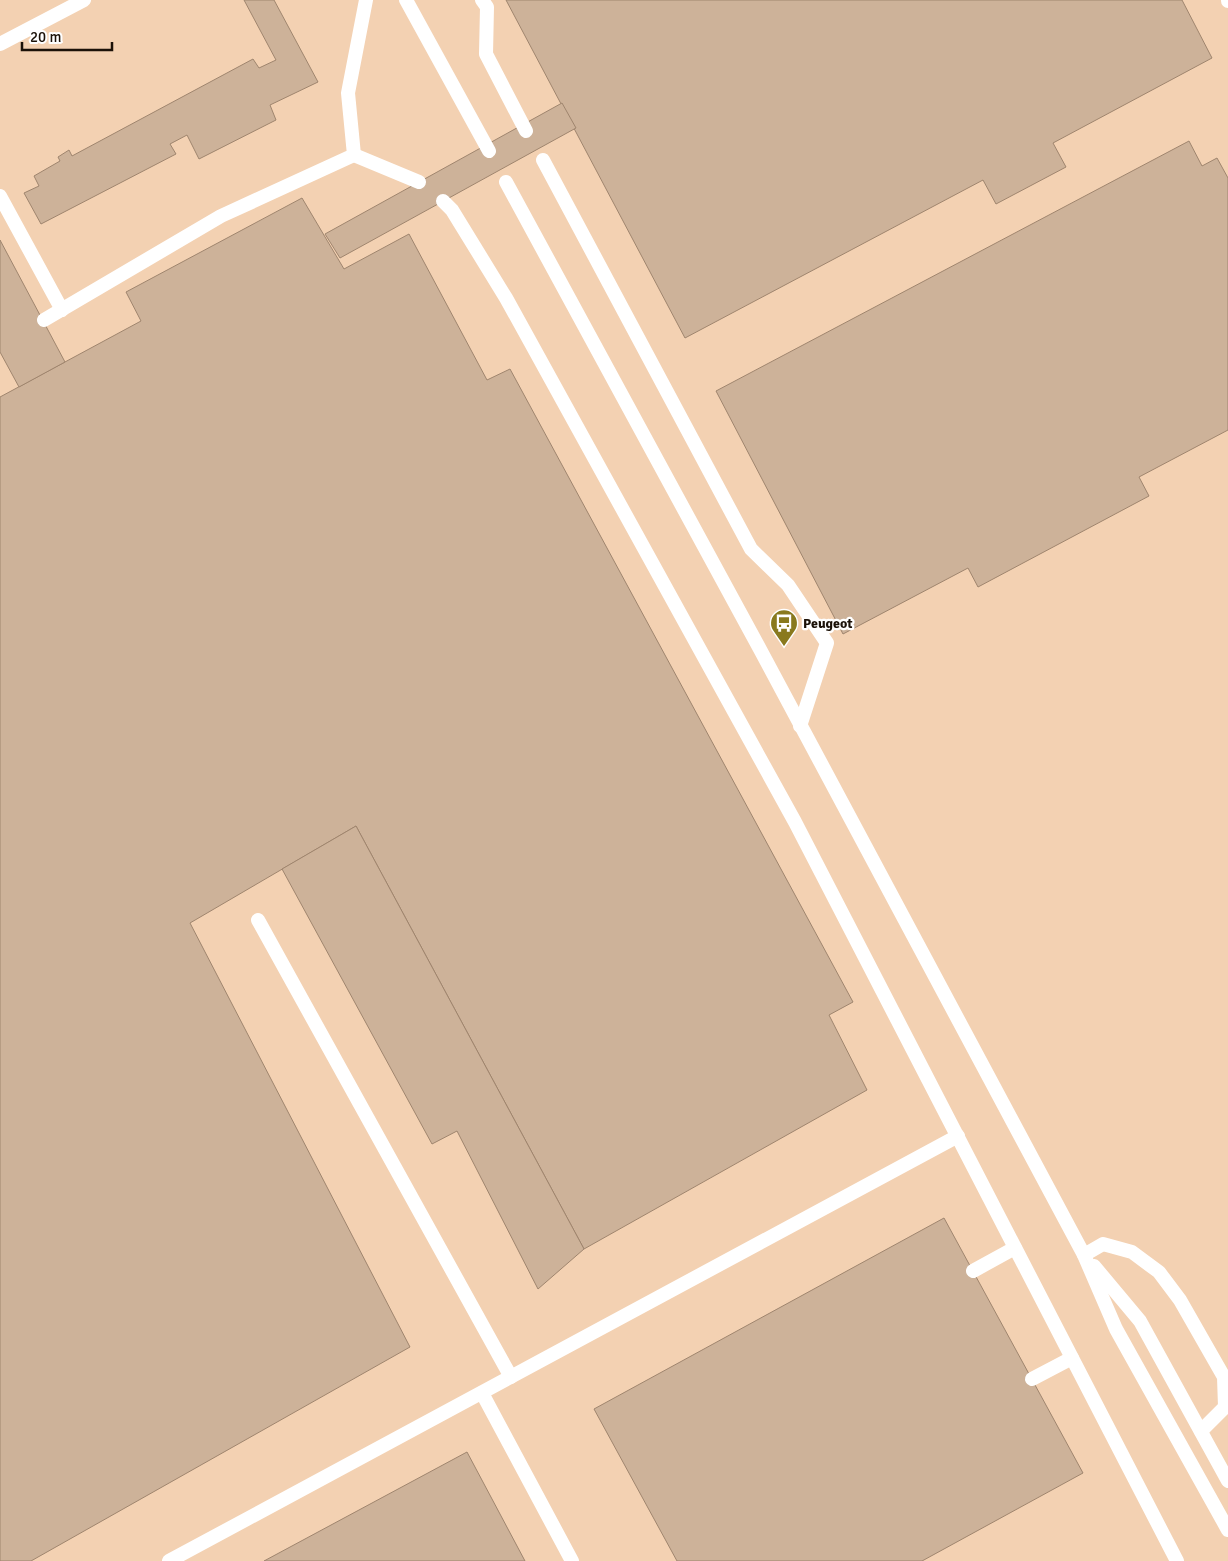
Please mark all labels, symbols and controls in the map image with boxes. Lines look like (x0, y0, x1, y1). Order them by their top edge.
scale bar (22, 20, 112, 52)
text: 20 m (30, 28, 61, 46)
bus stop icon: Peugeot (769, 608, 799, 647)
place label: Peugeot (803, 615, 853, 632)

